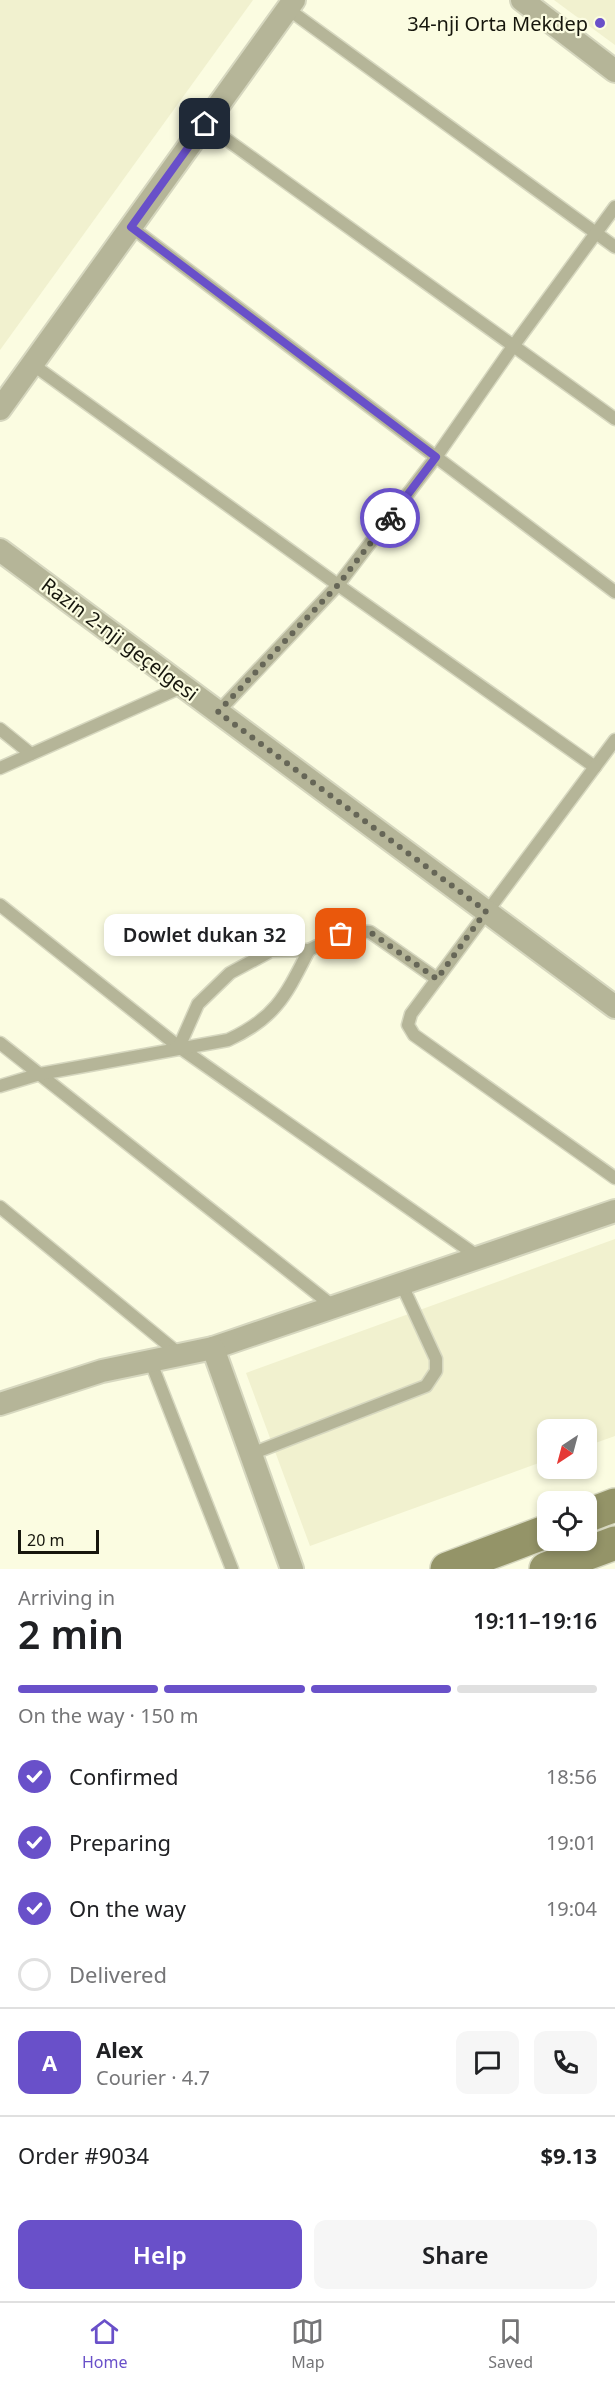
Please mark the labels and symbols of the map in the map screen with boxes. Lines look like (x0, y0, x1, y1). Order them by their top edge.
place label: 34-nji Orta Mekdep (407, 10, 588, 37)
marker: 34-nji Orta Mekdep (593, 16, 607, 30)
pin (179, 98, 230, 149)
courier (360, 488, 420, 548)
street label: Razin 2-nji geçelgesi (36, 571, 204, 707)
pin (315, 908, 366, 959)
callout: Dowlet dukan 32 (104, 913, 305, 955)
north arrow (537, 1419, 597, 1479)
scale bar (18, 1527, 99, 1554)

